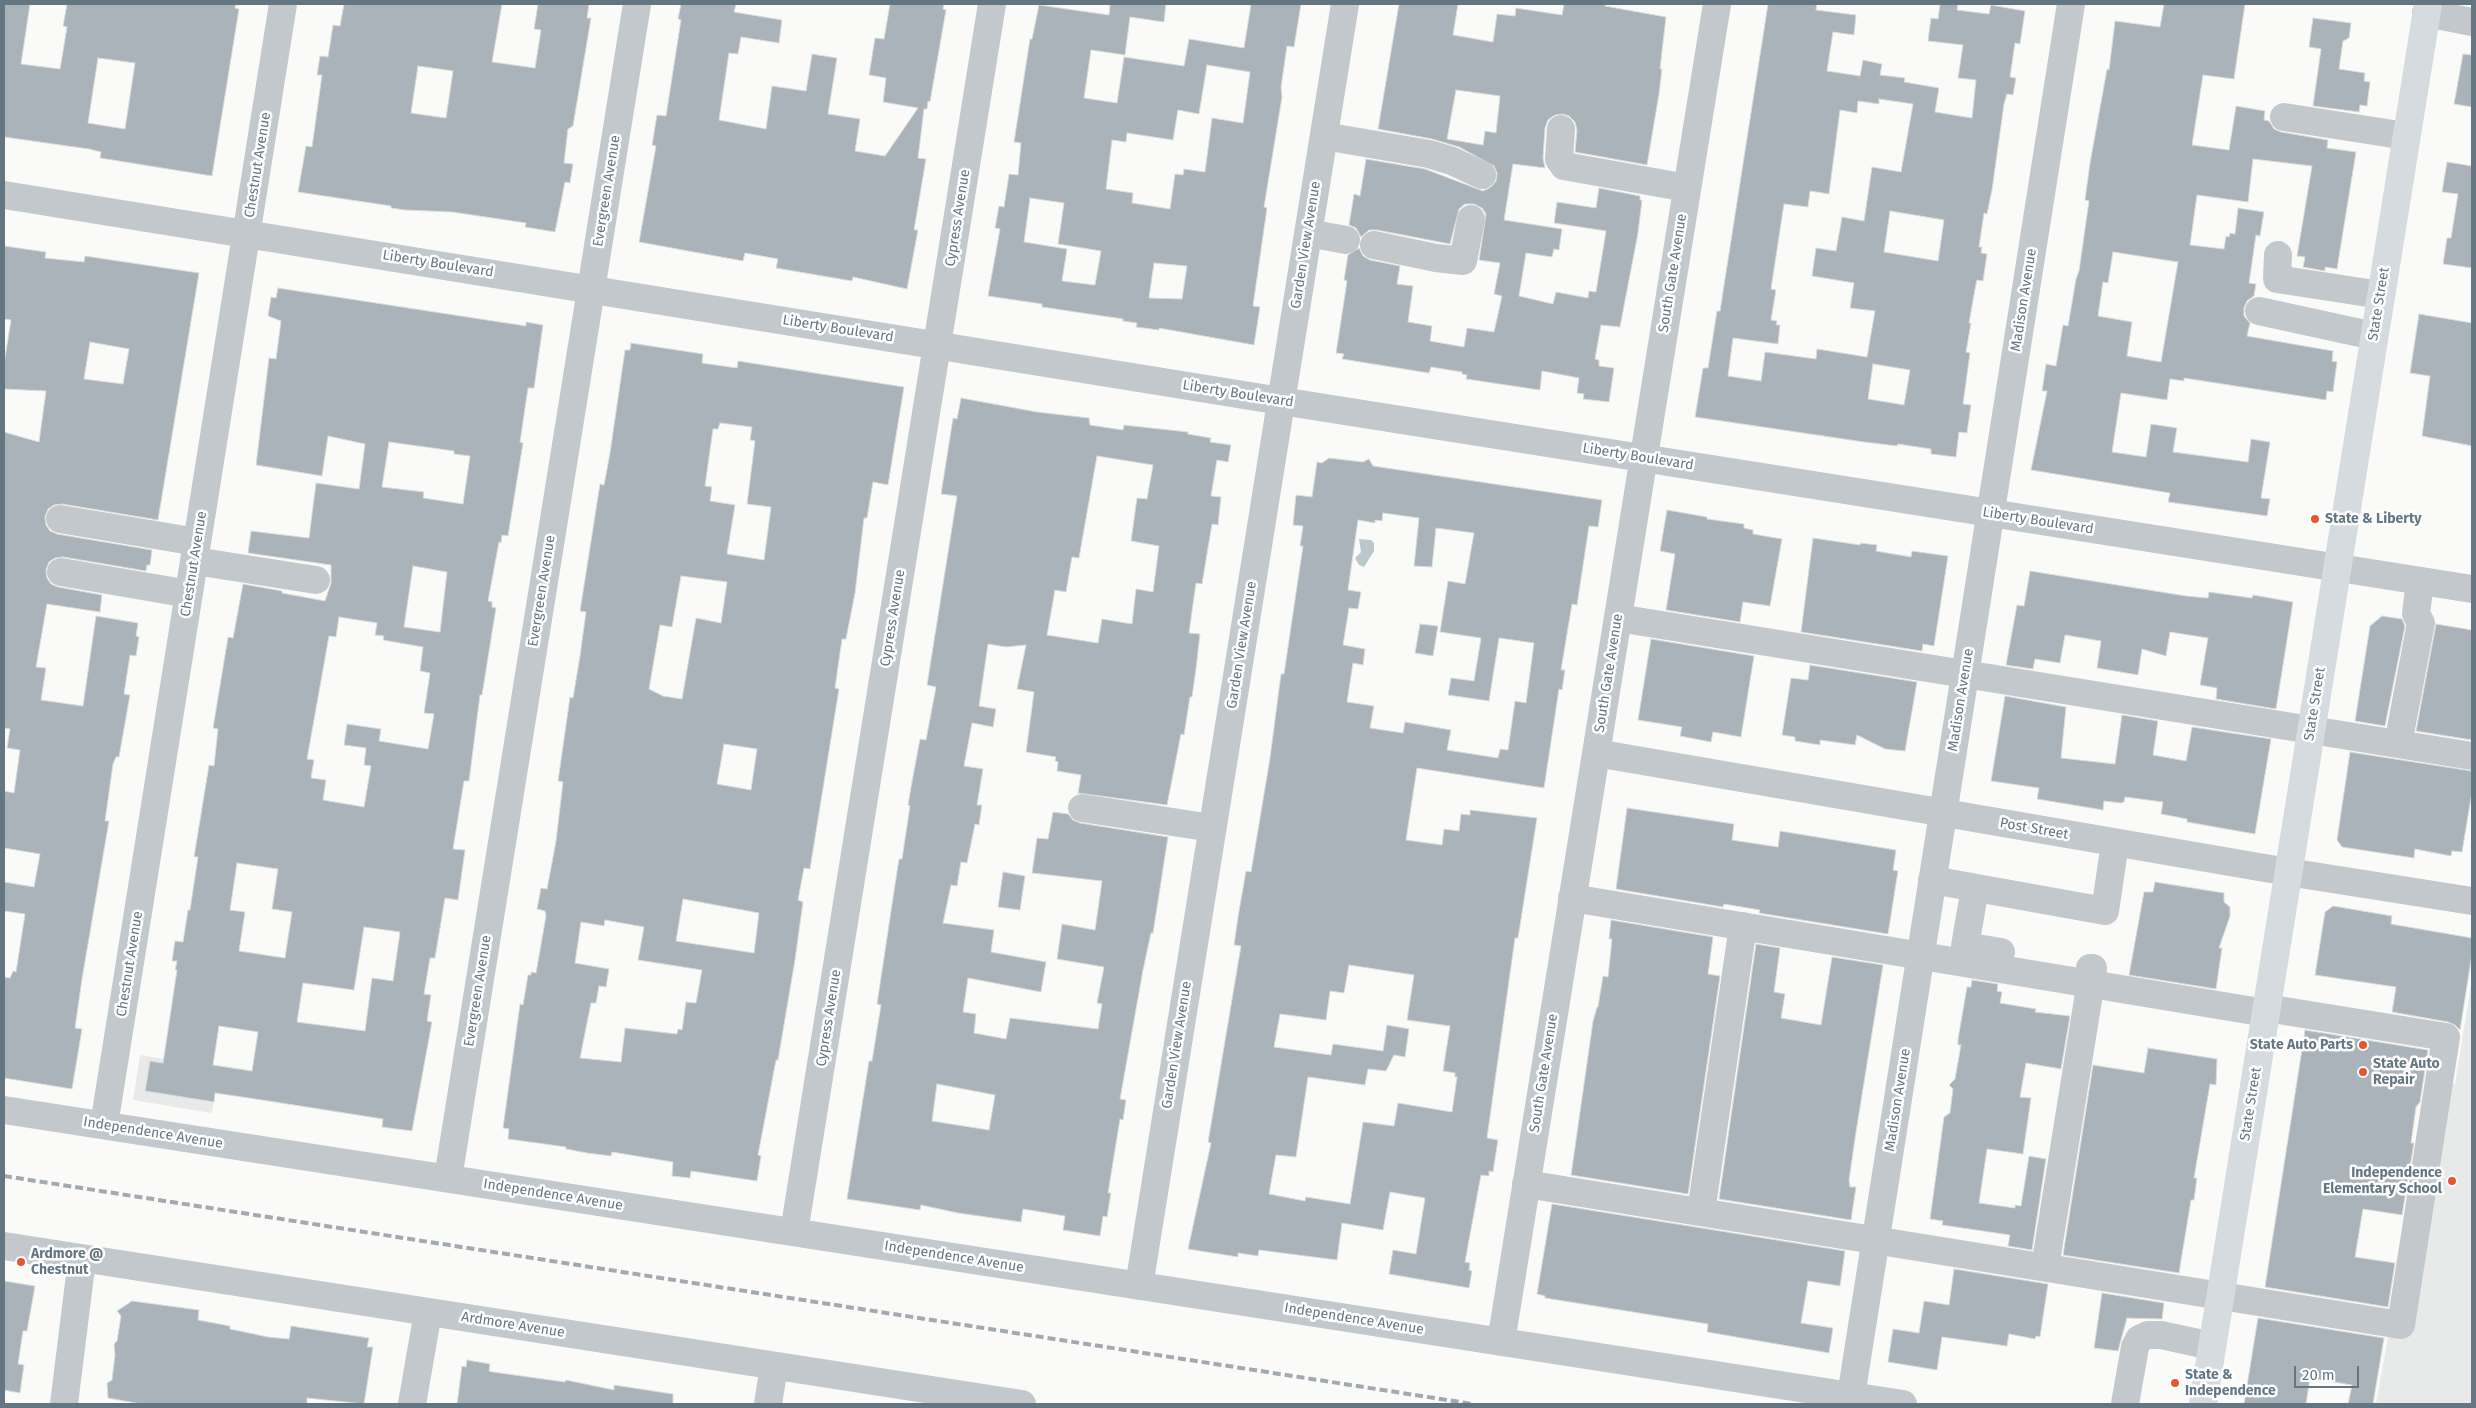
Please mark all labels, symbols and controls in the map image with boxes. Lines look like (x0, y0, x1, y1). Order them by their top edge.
street label: Chestnut Avenue (241, 111, 275, 219)
street label: Evergreen Avenue (590, 134, 624, 248)
street label: Cypress Avenue (942, 168, 974, 268)
street label: Garden View Avenue (1288, 180, 1324, 310)
street label: South Gate Avenue (1655, 212, 1691, 334)
street label: Liberty Boulevard (381, 247, 495, 281)
street label: Madison Avenue (2008, 247, 2040, 353)
street label: State Street (2365, 266, 2393, 342)
street label: Liberty Boulevard (781, 312, 895, 346)
street label: Liberty Boulevard (1181, 377, 1295, 411)
street label: Liberty Boulevard (1581, 440, 1695, 474)
street label: Liberty Boulevard (1981, 504, 2095, 538)
street label: Chestnut Avenue (177, 510, 211, 618)
place label: State & Liberty (2325, 511, 2421, 527)
marker: State & Liberty (2309, 513, 2321, 525)
street label: Evergreen Avenue (525, 534, 559, 648)
street label: Cypress Avenue (877, 568, 909, 668)
street label: Garden View Avenue (1224, 580, 1260, 710)
street label: South Gate Avenue (1591, 612, 1627, 734)
street label: Madison Avenue (1945, 647, 1977, 753)
street label: State Street (2301, 666, 2329, 742)
street label: Post Street (1998, 815, 2070, 843)
street label: Chestnut Avenue (113, 910, 147, 1018)
street label: Evergreen Avenue (461, 934, 495, 1048)
street label: Cypress Avenue (813, 968, 845, 1068)
street label: Garden View Avenue (1159, 980, 1195, 1110)
street label: South Gate Avenue (1526, 1012, 1562, 1134)
place label: State Auto Parts (2250, 1037, 2353, 1053)
marker: State Auto Parts (2357, 1039, 2369, 1051)
street label: Madison Avenue (1882, 1047, 1914, 1153)
place label: State Auto Repair (2373, 1056, 2440, 1088)
street label: State Street (2237, 1066, 2265, 1142)
marker: State Auto Repair (2357, 1066, 2369, 1078)
street label: Independence Avenue (82, 1114, 224, 1152)
place label: Independence Elementary School (2323, 1165, 2442, 1198)
marker: Independence Elementary School (2446, 1175, 2458, 1187)
street label: Independence Avenue (482, 1176, 624, 1214)
street label: Independence Avenue (883, 1238, 1025, 1276)
place label: Ardmore @ Chestnut (31, 1246, 103, 1278)
marker: Ardmore @ Chestnut (15, 1256, 27, 1268)
street label: Independence Avenue (1283, 1300, 1425, 1338)
street label: Ardmore Avenue (460, 1309, 566, 1341)
scale bar (2296, 1356, 2361, 1388)
text: 20 m (2302, 1366, 2335, 1384)
place label: State & Independence (2185, 1367, 2276, 1400)
marker: State & Independence (2169, 1377, 2181, 1389)

